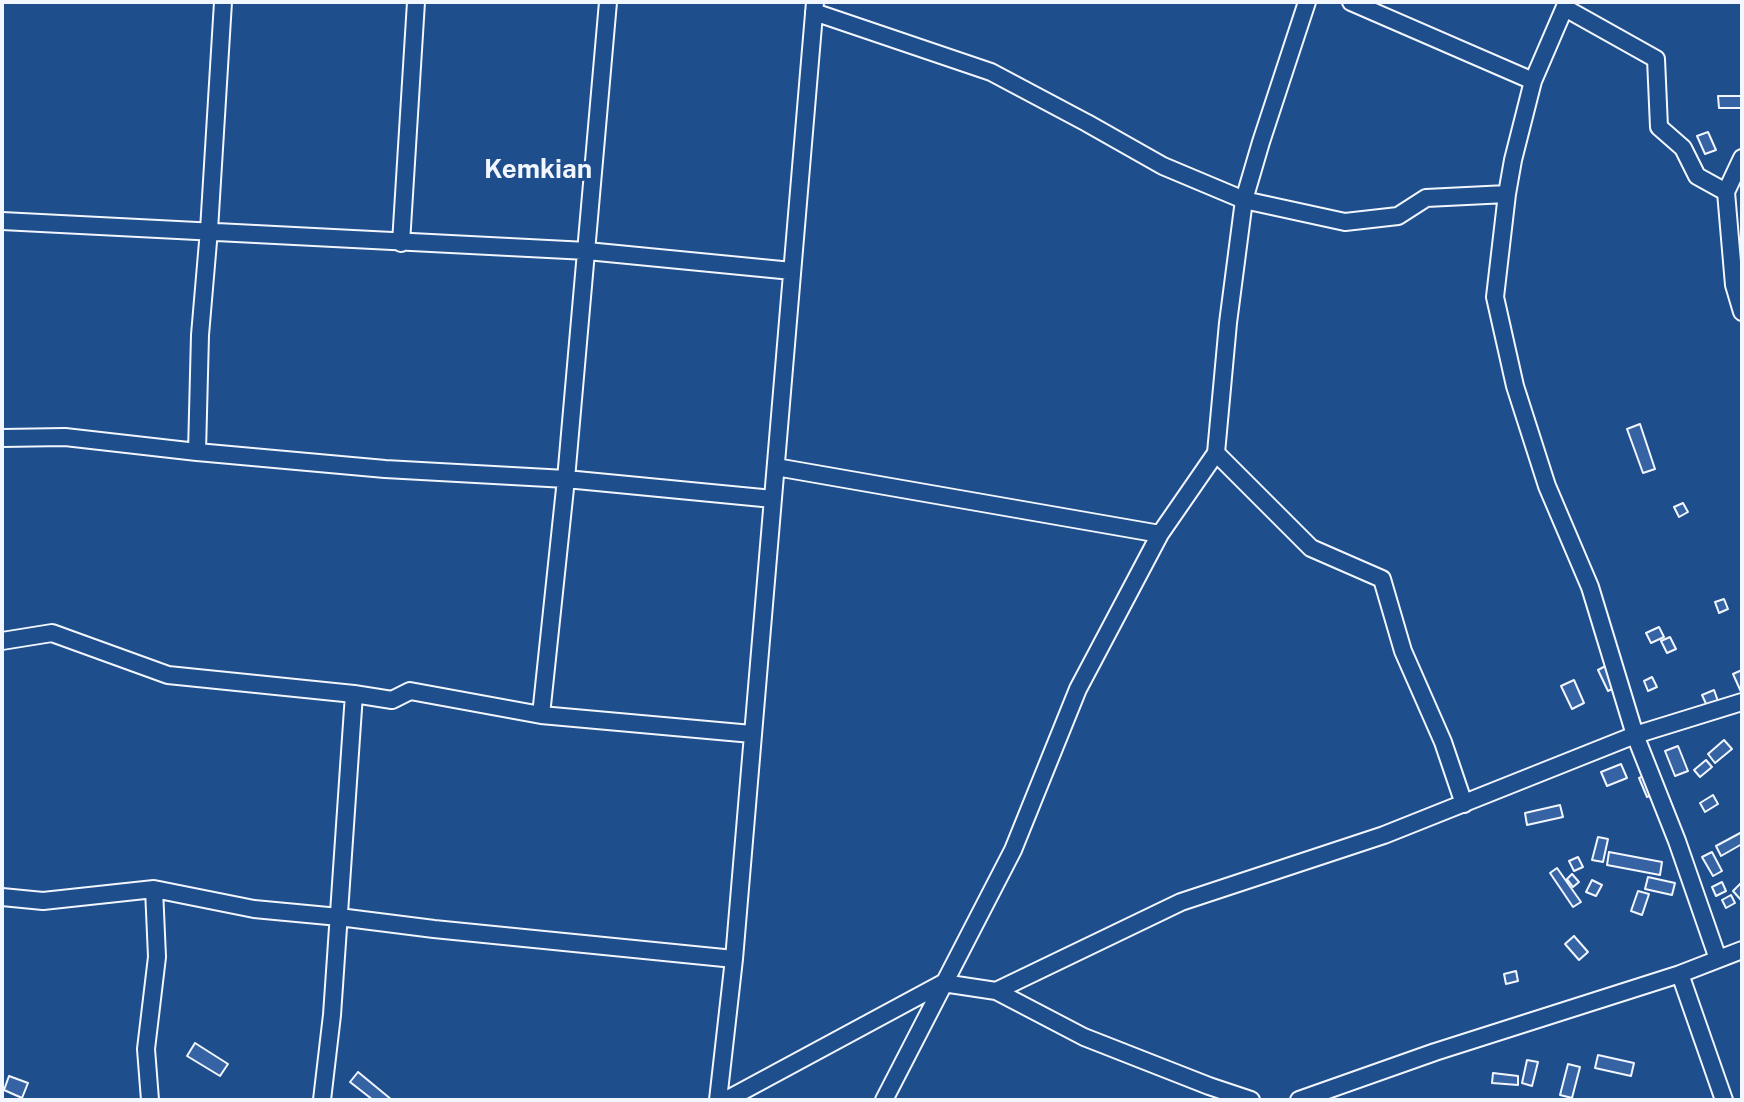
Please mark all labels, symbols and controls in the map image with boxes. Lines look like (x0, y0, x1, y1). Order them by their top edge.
district label: Kemkian (484, 154, 592, 186)

